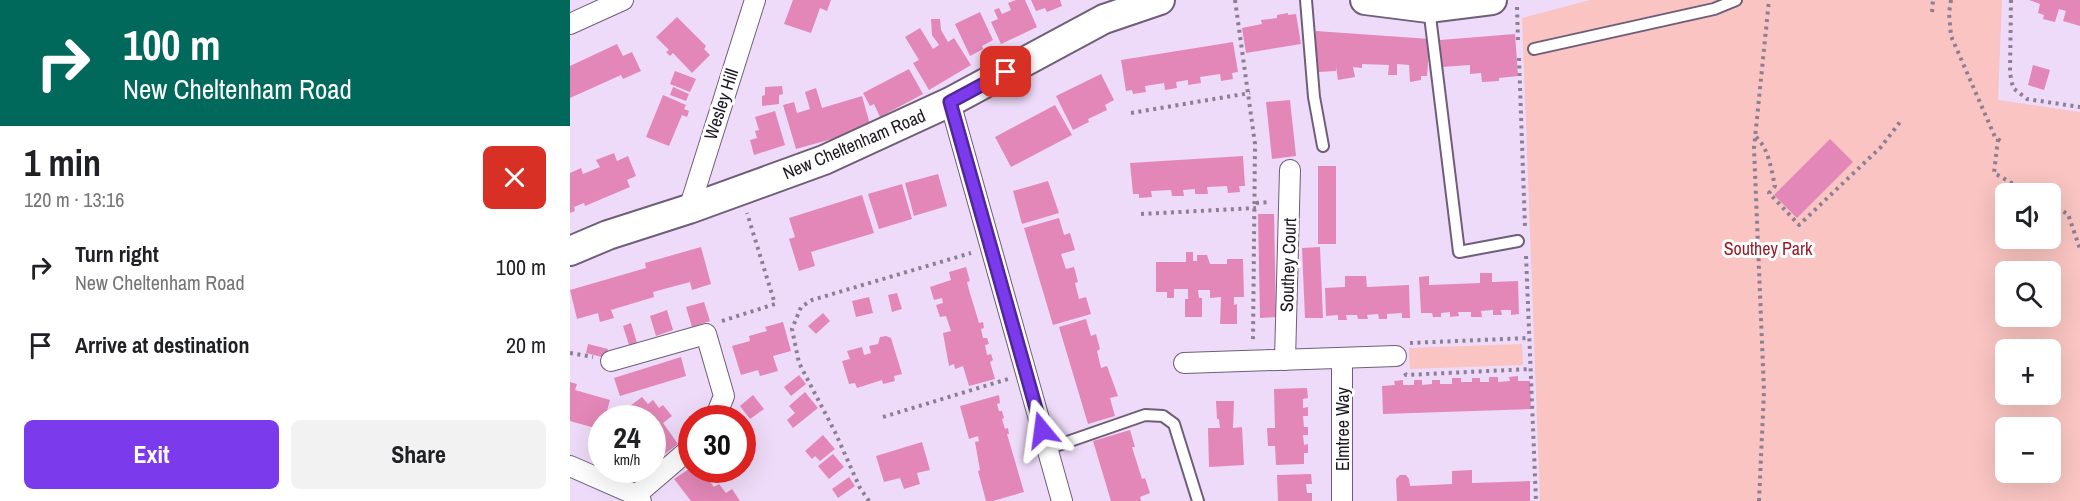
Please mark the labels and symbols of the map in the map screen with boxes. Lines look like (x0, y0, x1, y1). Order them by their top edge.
pin (980, 46, 1031, 97)
street label: Wesley Hill (698, 65, 744, 143)
street label: New Cheltenham Road (779, 103, 929, 185)
street label: Southey Court (1274, 217, 1302, 313)
park label: Southey Park (1724, 236, 1813, 261)
street label: Elmtree Way (1330, 386, 1355, 471)
position arrow (1010, 398, 1074, 462)
speed limit sign: 30 (678, 405, 756, 483)

